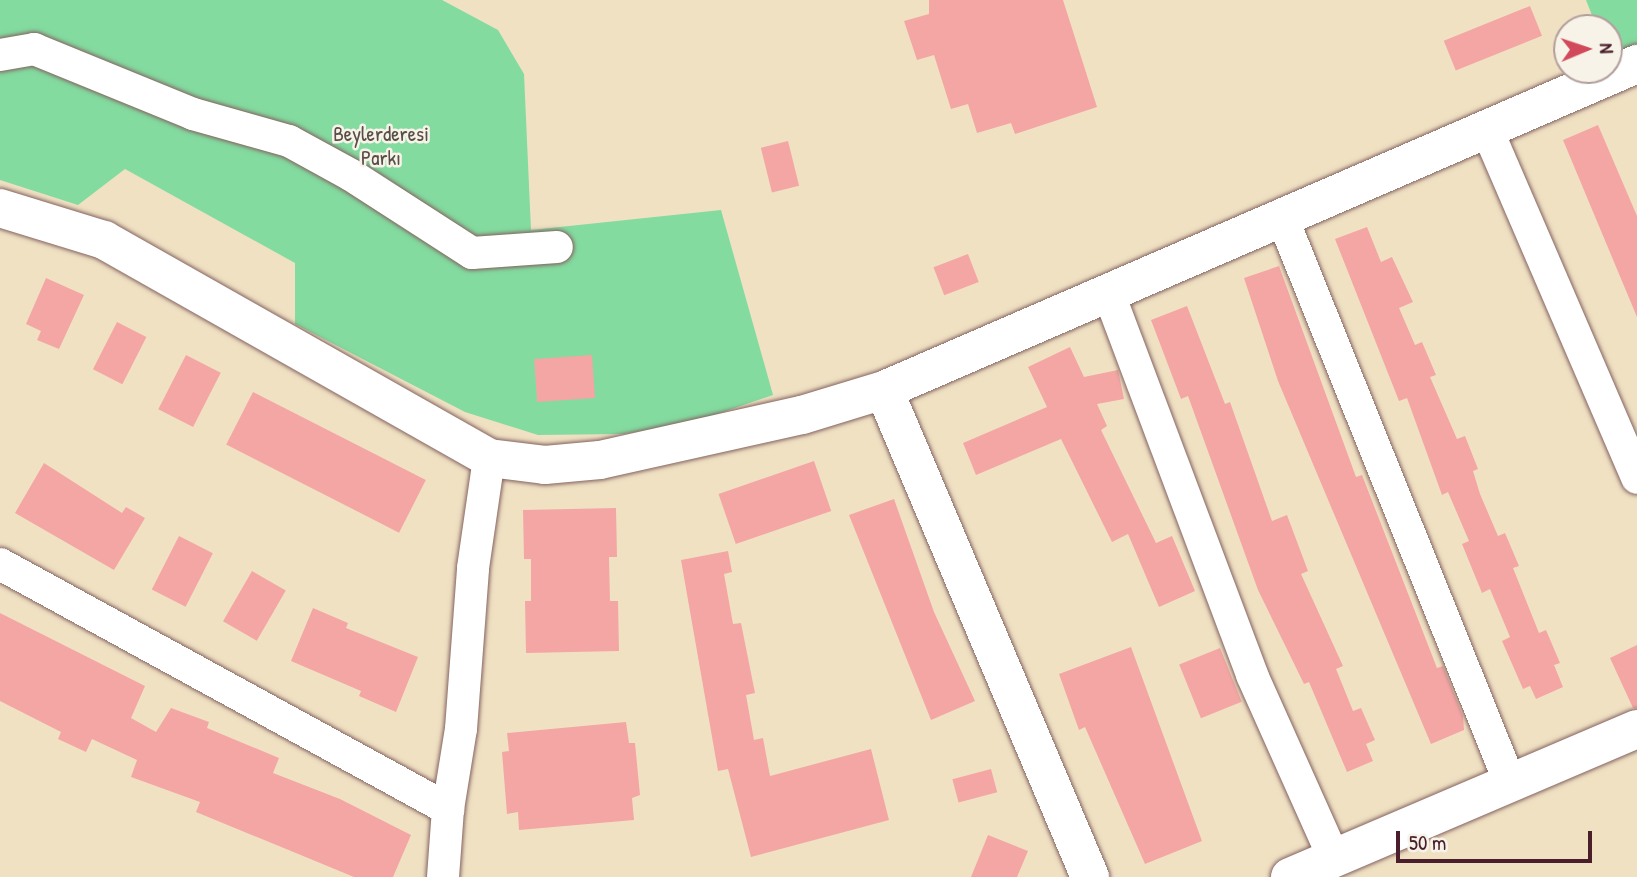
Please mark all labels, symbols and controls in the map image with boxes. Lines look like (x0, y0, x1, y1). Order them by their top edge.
north arrow (1553, 14, 1623, 84)
text: N (1594, 43, 1620, 54)
park label: Beylerderesi Parkı (333, 121, 429, 171)
scale bar (1399, 818, 1595, 862)
text: 50 m (1409, 828, 1446, 857)

